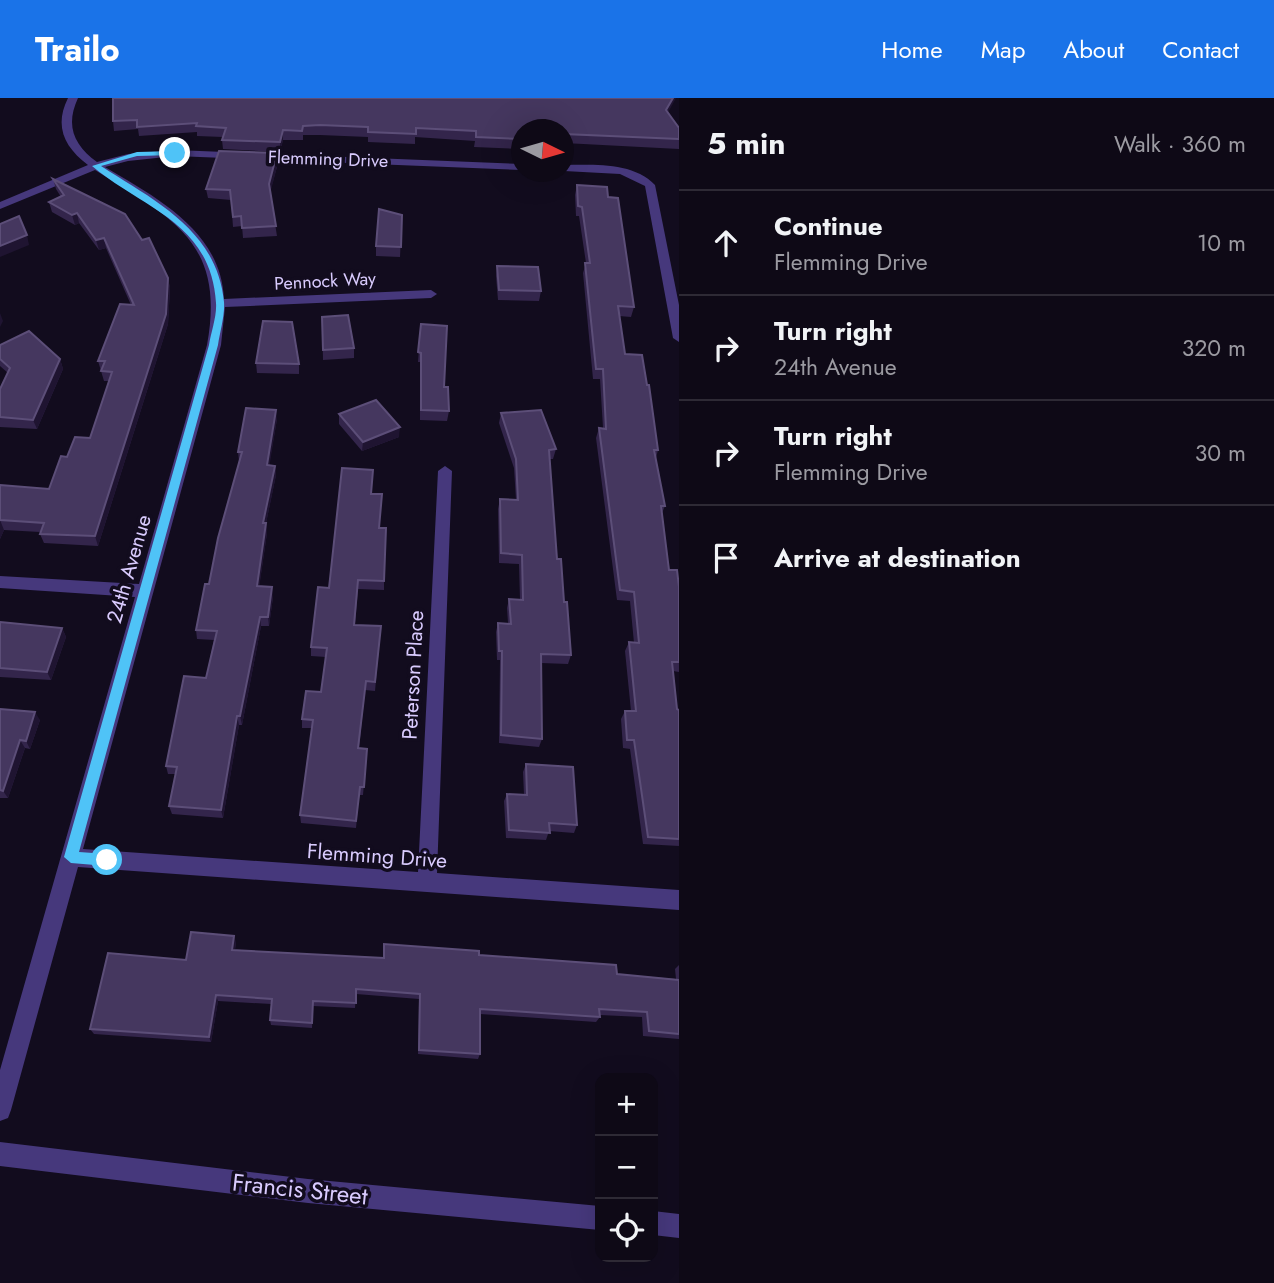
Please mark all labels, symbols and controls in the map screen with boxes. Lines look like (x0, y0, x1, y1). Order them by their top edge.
text: Trailo (35, 26, 120, 73)
text: Home (881, 32, 943, 67)
text: Map (981, 32, 1025, 67)
text: About (1063, 32, 1124, 67)
text: Contact (1162, 32, 1239, 67)
north arrow (511, 119, 574, 182)
text: 5 min (707, 122, 785, 165)
text: Walk · 360 m (1114, 127, 1246, 161)
route end (159, 137, 190, 168)
street label: Flemming Drive (267, 144, 389, 174)
text: Continue (774, 207, 883, 245)
icon: ahead (707, 224, 745, 262)
text: 10 m (1197, 226, 1246, 260)
text: Flemming Drive (774, 245, 928, 279)
street label: Pennock Way (274, 265, 377, 297)
text: Turn right (774, 312, 892, 350)
icon: right (707, 329, 745, 367)
text: 320 m (1182, 331, 1246, 365)
text: 24th Avenue (774, 350, 897, 384)
text: Turn right (774, 417, 892, 455)
icon: right (707, 434, 745, 472)
text: 30 m (1195, 436, 1246, 470)
text: Flemming Drive (774, 455, 928, 489)
street label: 24th Avenue (99, 511, 159, 627)
icon: arrive (707, 539, 745, 577)
text: Arrive at destination (774, 539, 1021, 577)
street label: Peterson Place (395, 609, 431, 740)
street label: Flemming Drive (306, 836, 448, 876)
route start (91, 844, 122, 875)
map controls (595, 1073, 658, 1262)
button: + (595, 1073, 658, 1136)
button: − (595, 1136, 658, 1199)
street label: Francis Street (231, 1165, 370, 1214)
button: locate (595, 1199, 658, 1262)

